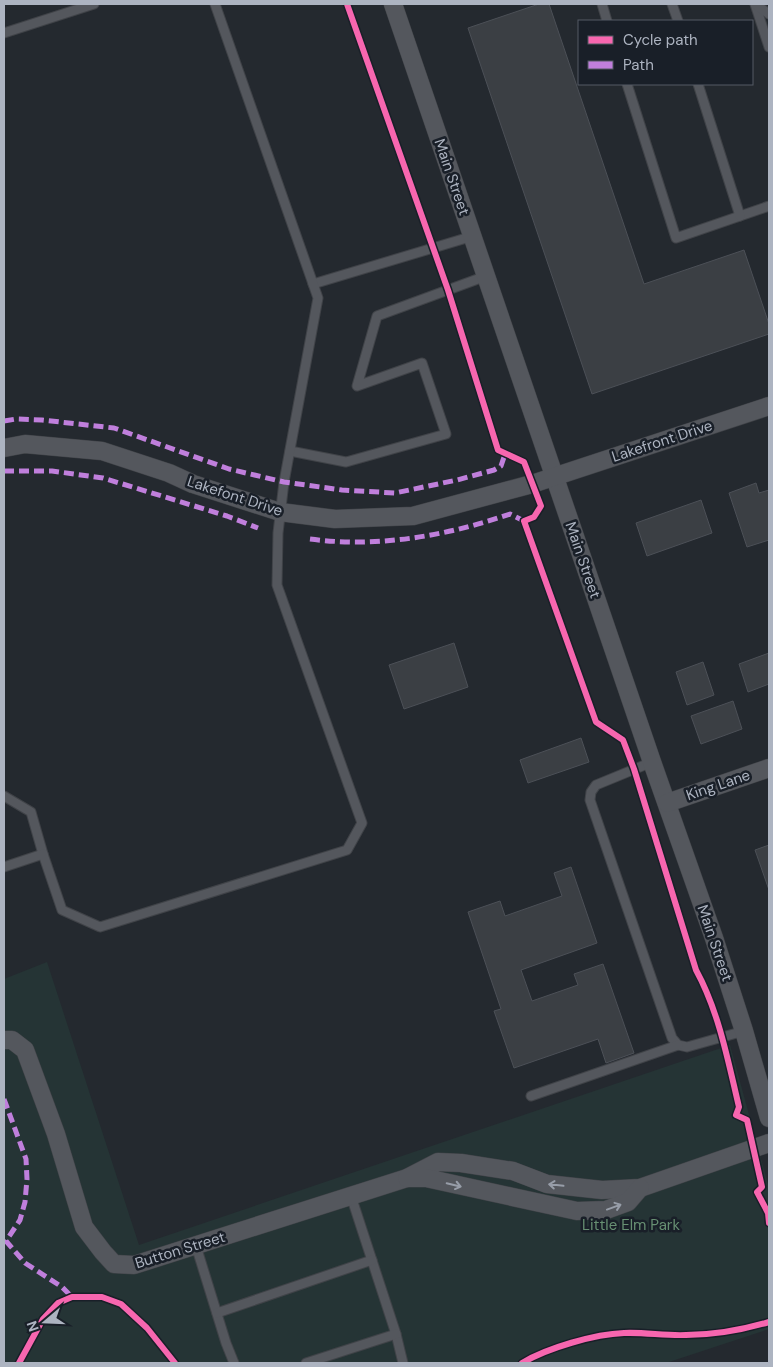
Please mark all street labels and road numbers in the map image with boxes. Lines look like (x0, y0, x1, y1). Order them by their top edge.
street label: Main Street (430, 136, 474, 218)
street label: Lakefront Drive (609, 415, 715, 467)
street label: Lakefont Drive (185, 471, 285, 521)
street label: Main Street (561, 519, 605, 601)
street label: King Lane (683, 765, 753, 805)
street label: Main Street (693, 902, 737, 984)
street label: Button Street (133, 1227, 228, 1273)

